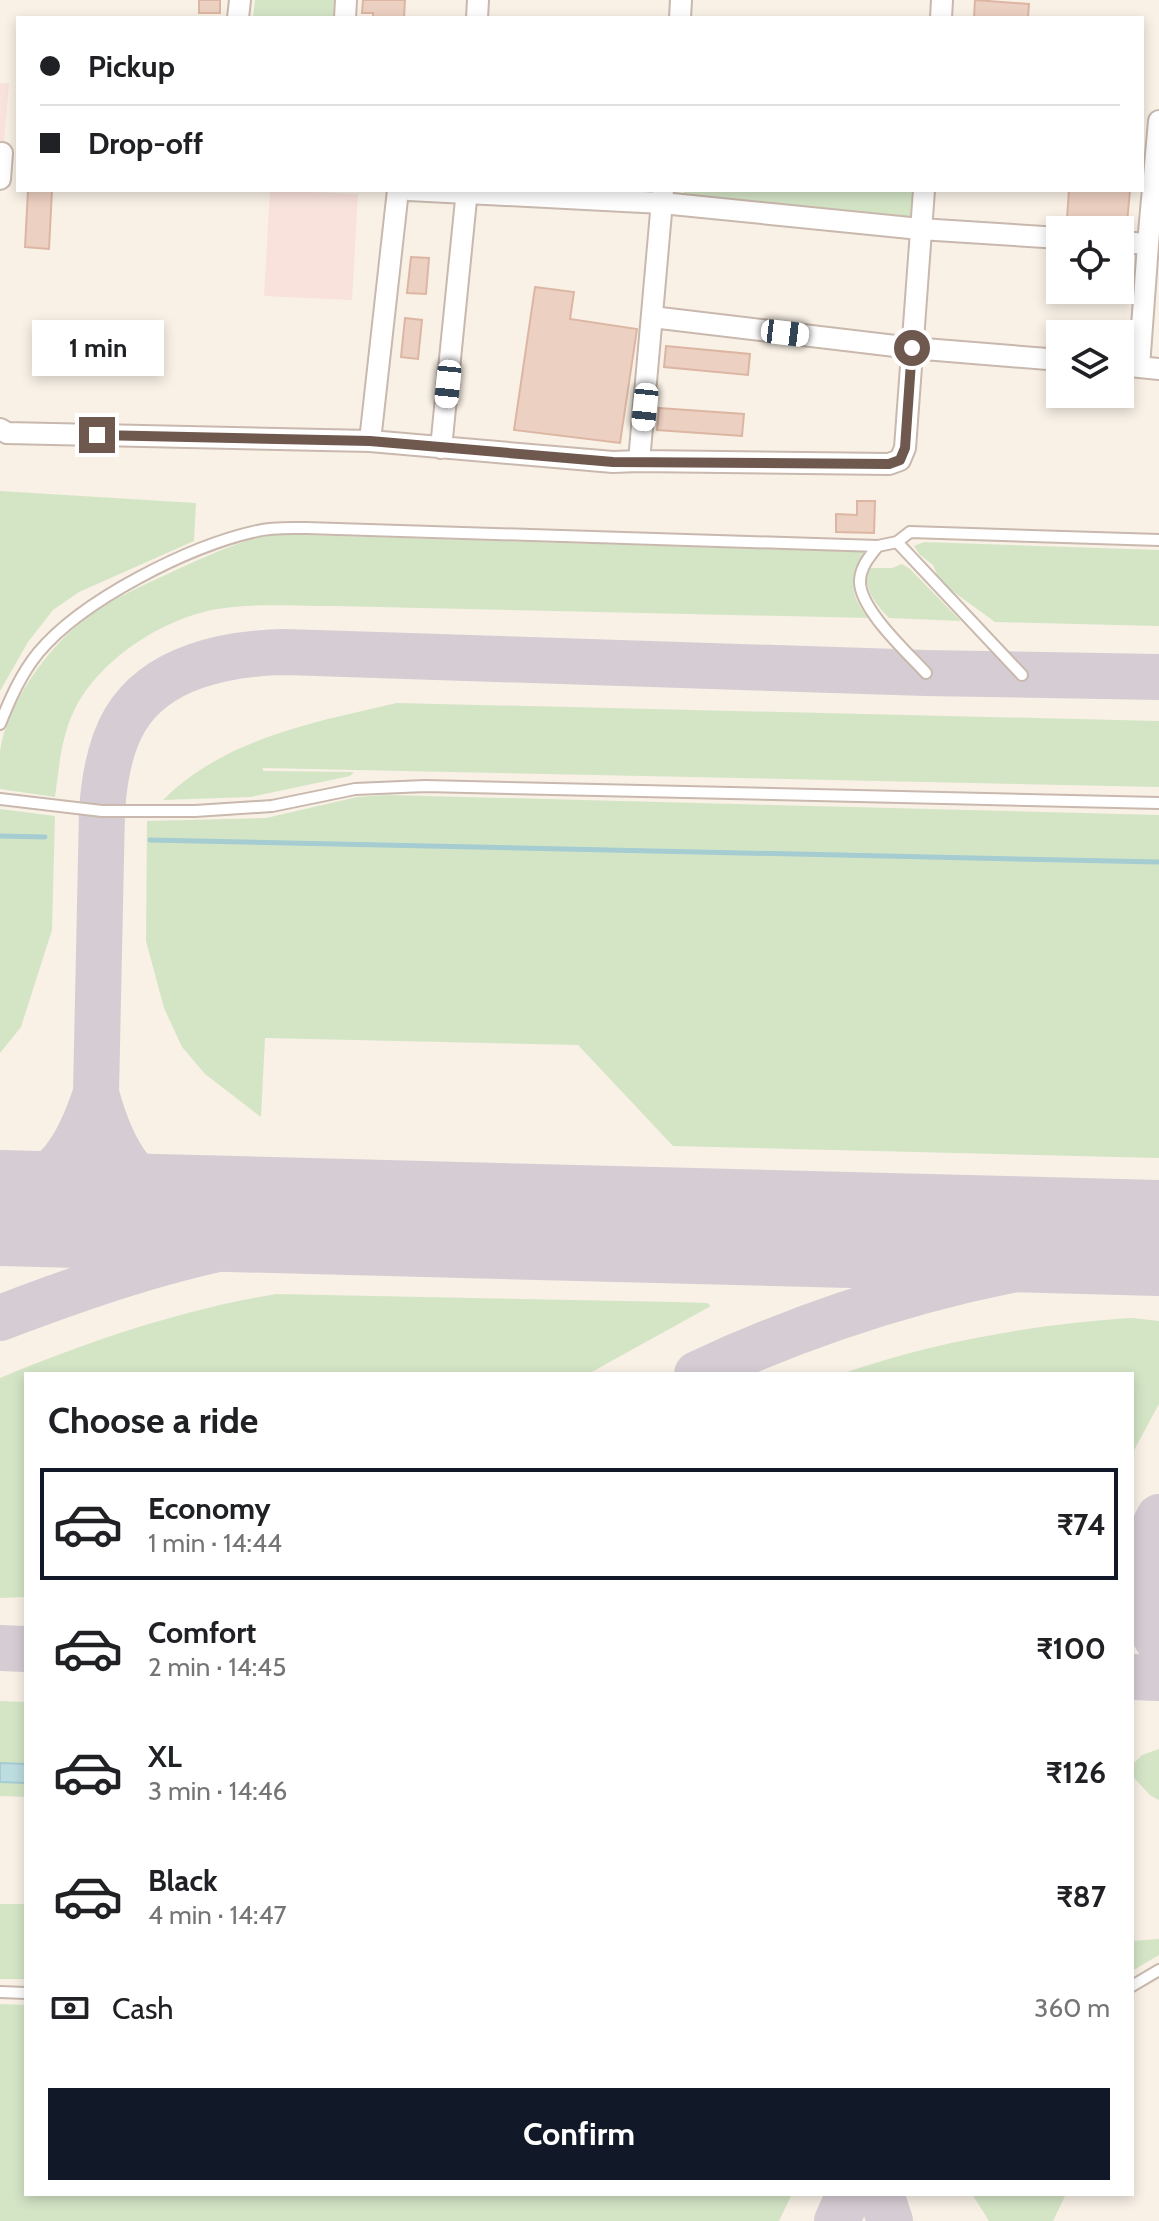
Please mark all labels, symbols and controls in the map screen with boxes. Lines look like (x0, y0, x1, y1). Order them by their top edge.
text: Pickup (88, 48, 175, 85)
text: Drop-off (88, 125, 203, 162)
map controls (1046, 216, 1134, 408)
button: locate (1046, 216, 1134, 304)
car (760, 318, 810, 348)
callout: 1 min (31, 319, 163, 375)
button: layers (1046, 320, 1134, 408)
route start (894, 330, 930, 366)
text: 1 min (69, 332, 127, 364)
car (434, 359, 462, 409)
car (631, 382, 659, 432)
route end (79, 417, 115, 453)
text: Choose a ride (48, 1398, 258, 1442)
icon: car (52, 1488, 124, 1560)
text: Economy (148, 1490, 271, 1527)
text: ₹74 (1057, 1506, 1106, 1543)
text: 1 min · 14:44 (148, 1527, 282, 1559)
icon: car (52, 1612, 124, 1684)
text: Comfort (148, 1614, 256, 1651)
text: ₹100 (1036, 1630, 1106, 1667)
text: 2 min · 14:45 (148, 1651, 286, 1683)
icon: car (52, 1736, 124, 1808)
text: XL (148, 1738, 182, 1775)
text: ₹126 (1046, 1754, 1106, 1791)
text: 3 min · 14:46 (148, 1775, 287, 1807)
icon: car (52, 1860, 124, 1932)
text: Black (148, 1862, 218, 1899)
text: ₹87 (1056, 1878, 1106, 1915)
text: 4 min · 14:47 (148, 1899, 287, 1931)
icon: cash (48, 1986, 92, 2030)
text: Cash (112, 1990, 174, 2027)
text: 360 m (1034, 1992, 1110, 2024)
button: Confirm (48, 2088, 1110, 2180)

